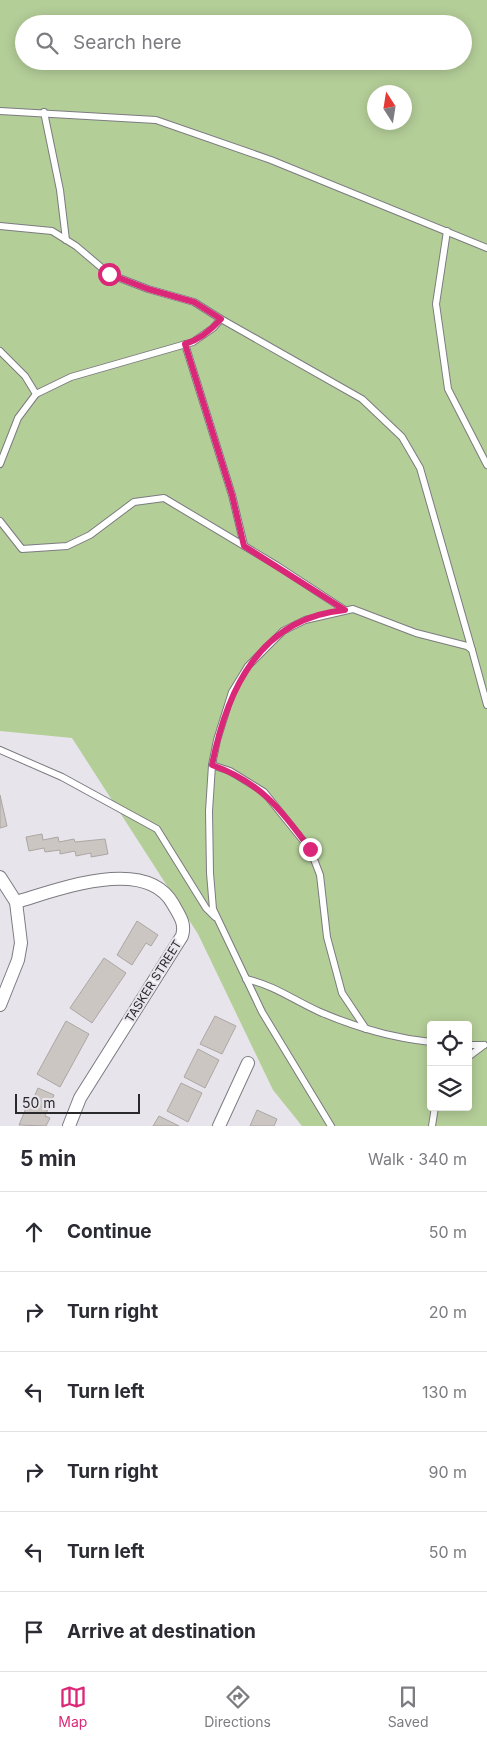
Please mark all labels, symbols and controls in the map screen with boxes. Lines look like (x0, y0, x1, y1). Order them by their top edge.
search box (15, 15, 472, 70)
icon: search (33, 29, 61, 57)
text: Search here (73, 31, 182, 54)
north arrow (367, 85, 412, 130)
route start (98, 263, 121, 286)
route end (299, 838, 322, 861)
street label: TASKER STREET (122, 937, 185, 1025)
map controls (427, 1021, 472, 1111)
button: locate (427, 1021, 472, 1066)
button: layers (427, 1066, 472, 1111)
scale bar (15, 1091, 140, 1114)
text: 50 m (22, 1094, 56, 1111)
text: 5 min (20, 1146, 76, 1171)
text: Walk · 340 m (368, 1149, 467, 1169)
icon: ahead (20, 1218, 48, 1246)
text: Continue (67, 1220, 152, 1243)
text: 50 m (429, 1222, 467, 1242)
icon: right (20, 1298, 48, 1326)
text: Turn right (67, 1300, 158, 1323)
text: 20 m (429, 1302, 467, 1322)
icon: left (20, 1378, 48, 1406)
text: Turn left (67, 1380, 145, 1403)
text: 130 m (422, 1382, 467, 1402)
icon: right (20, 1458, 48, 1486)
text: Turn right (67, 1460, 158, 1483)
text: 90 m (428, 1462, 467, 1482)
icon: left (20, 1538, 48, 1566)
text: Turn left (67, 1540, 145, 1563)
text: 50 m (429, 1542, 467, 1562)
icon: arrive (20, 1618, 48, 1646)
text: Arrive at destination (67, 1620, 256, 1643)
tab: Map (58, 1683, 87, 1730)
tab: Directions (204, 1683, 271, 1730)
tab: Saved (388, 1683, 429, 1730)

